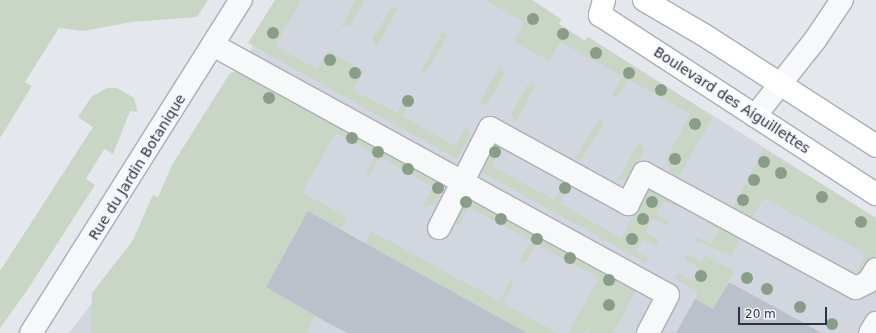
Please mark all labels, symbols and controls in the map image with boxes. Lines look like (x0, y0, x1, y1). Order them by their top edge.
street label: Boulevard des Aiguillettes (651, 43, 813, 157)
street label: Rue du Jardin Botanique (85, 91, 189, 243)
scale bar (740, 299, 829, 325)
text: 20 m (745, 307, 776, 321)

